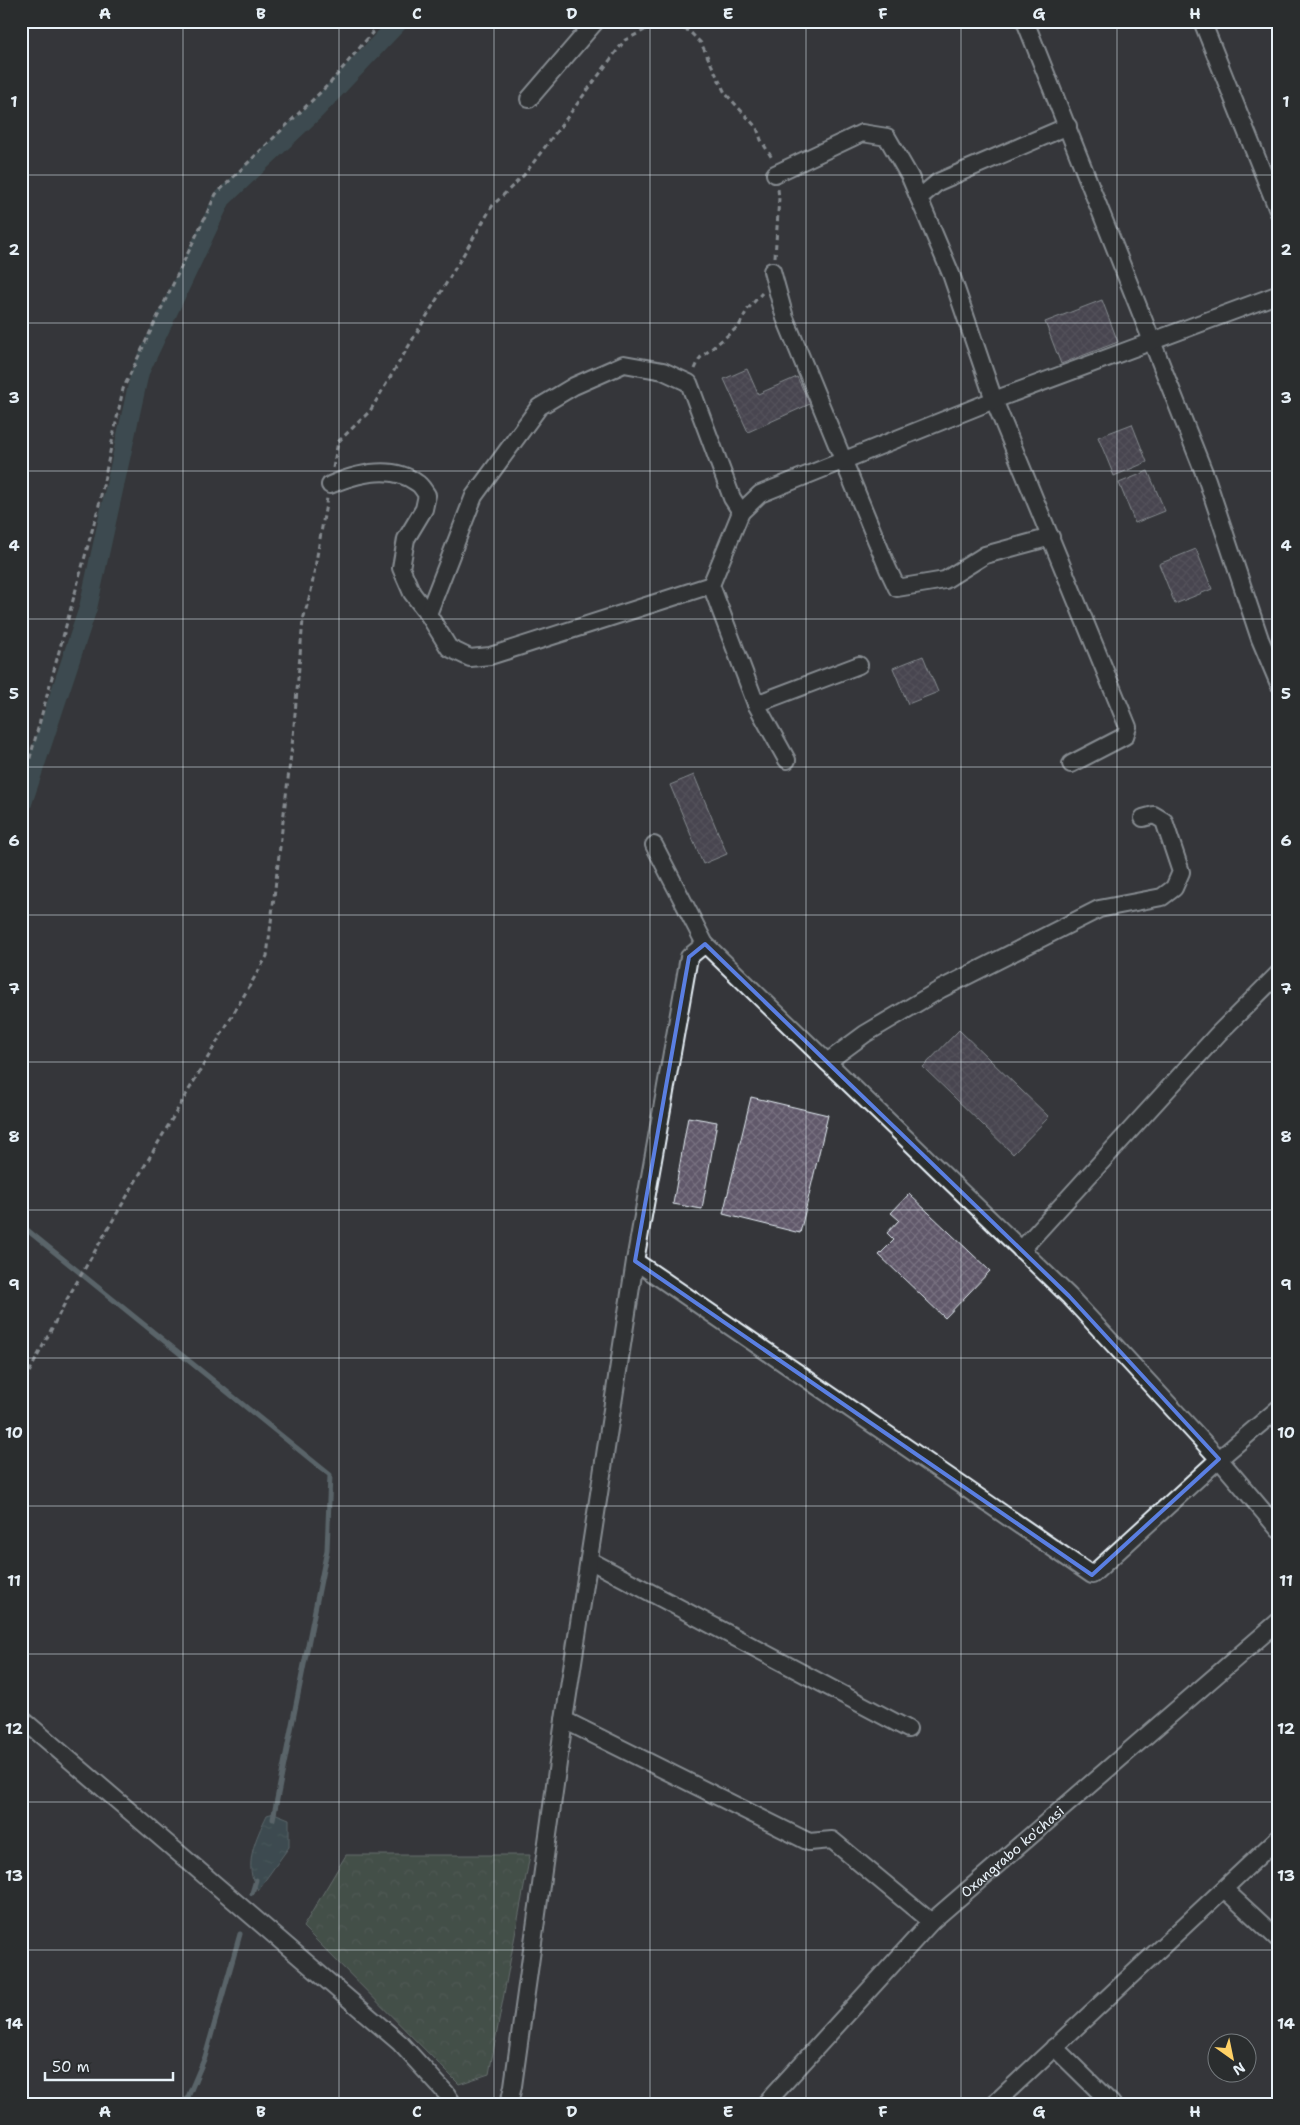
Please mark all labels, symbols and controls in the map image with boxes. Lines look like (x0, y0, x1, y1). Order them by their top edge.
text: A (99, 3, 111, 24)
text: B (256, 3, 266, 24)
text: C (412, 3, 422, 24)
text: D (566, 3, 578, 24)
text: E (723, 3, 733, 24)
text: F (878, 3, 888, 24)
text: G (1033, 3, 1046, 24)
text: H (1189, 3, 1201, 24)
text: 1 (10, 91, 18, 112)
text: 1 (1282, 91, 1290, 112)
text: 2 (8, 239, 20, 260)
text: 2 (1280, 239, 1292, 260)
text: 3 (8, 387, 20, 408)
text: 3 (1280, 387, 1292, 408)
text: 4 (8, 535, 20, 556)
text: 4 (1280, 535, 1292, 556)
text: 5 (9, 683, 19, 704)
text: 5 (1281, 683, 1291, 704)
text: 6 (8, 830, 20, 851)
text: 6 (1280, 830, 1292, 851)
text: 7 (8, 978, 20, 999)
text: 7 (1280, 978, 1292, 999)
text: 8 (8, 1126, 20, 1147)
text: 8 (1280, 1126, 1292, 1147)
text: 9 (8, 1274, 20, 1295)
text: 9 (1280, 1274, 1292, 1295)
text: 10 (5, 1422, 23, 1443)
text: 10 (1277, 1422, 1295, 1443)
text: 11 (7, 1570, 21, 1591)
text: 11 (1279, 1570, 1293, 1591)
text: 12 (5, 1718, 23, 1739)
text: 12 (1277, 1718, 1295, 1739)
street label: Oxangrabo ko'chasi (957, 1802, 1068, 1901)
text: 13 (5, 1865, 23, 1886)
text: 13 (1277, 1865, 1295, 1886)
text: 14 (5, 2013, 23, 2034)
text: 14 (1277, 2013, 1295, 2034)
north arrow (1208, 2032, 1258, 2082)
scale bar (45, 2050, 172, 2082)
text: 50 m (52, 2057, 90, 2077)
text: N (1230, 2058, 1249, 2079)
text: A (99, 2101, 111, 2122)
text: B (256, 2101, 266, 2122)
text: C (412, 2101, 422, 2122)
text: D (566, 2101, 578, 2122)
text: E (723, 2101, 733, 2122)
text: F (878, 2101, 888, 2122)
text: G (1033, 2101, 1046, 2122)
text: H (1189, 2101, 1201, 2122)

